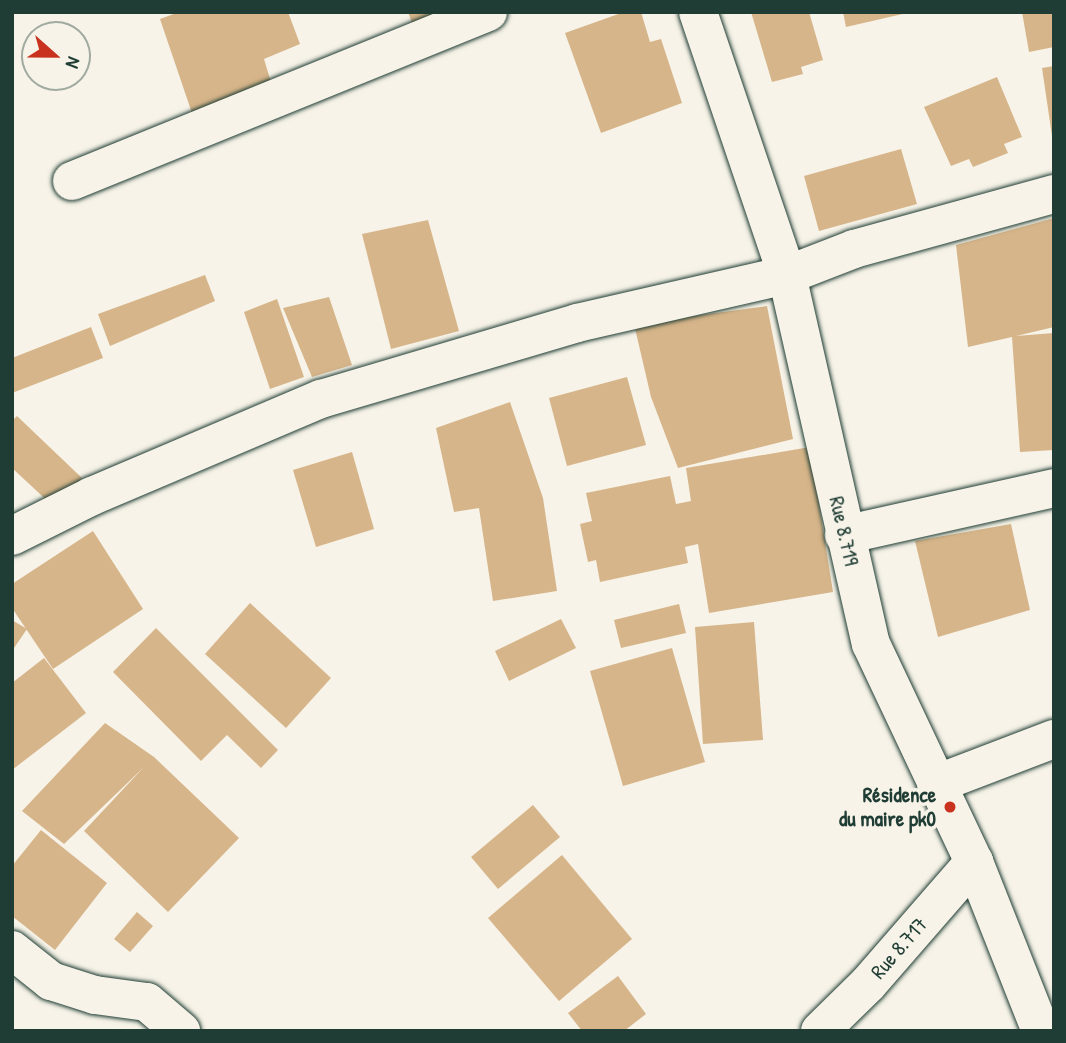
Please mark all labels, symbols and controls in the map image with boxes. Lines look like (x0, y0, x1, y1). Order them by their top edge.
north arrow (21, 21, 91, 91)
text: N (60, 53, 88, 72)
street label: Rue 8.719 (824, 494, 864, 568)
place label: Résidence du maire pk0 (839, 782, 936, 832)
marker: Résidence du maire pk0 (942, 799, 958, 815)
street label: Rue 8.717 (866, 912, 932, 984)

